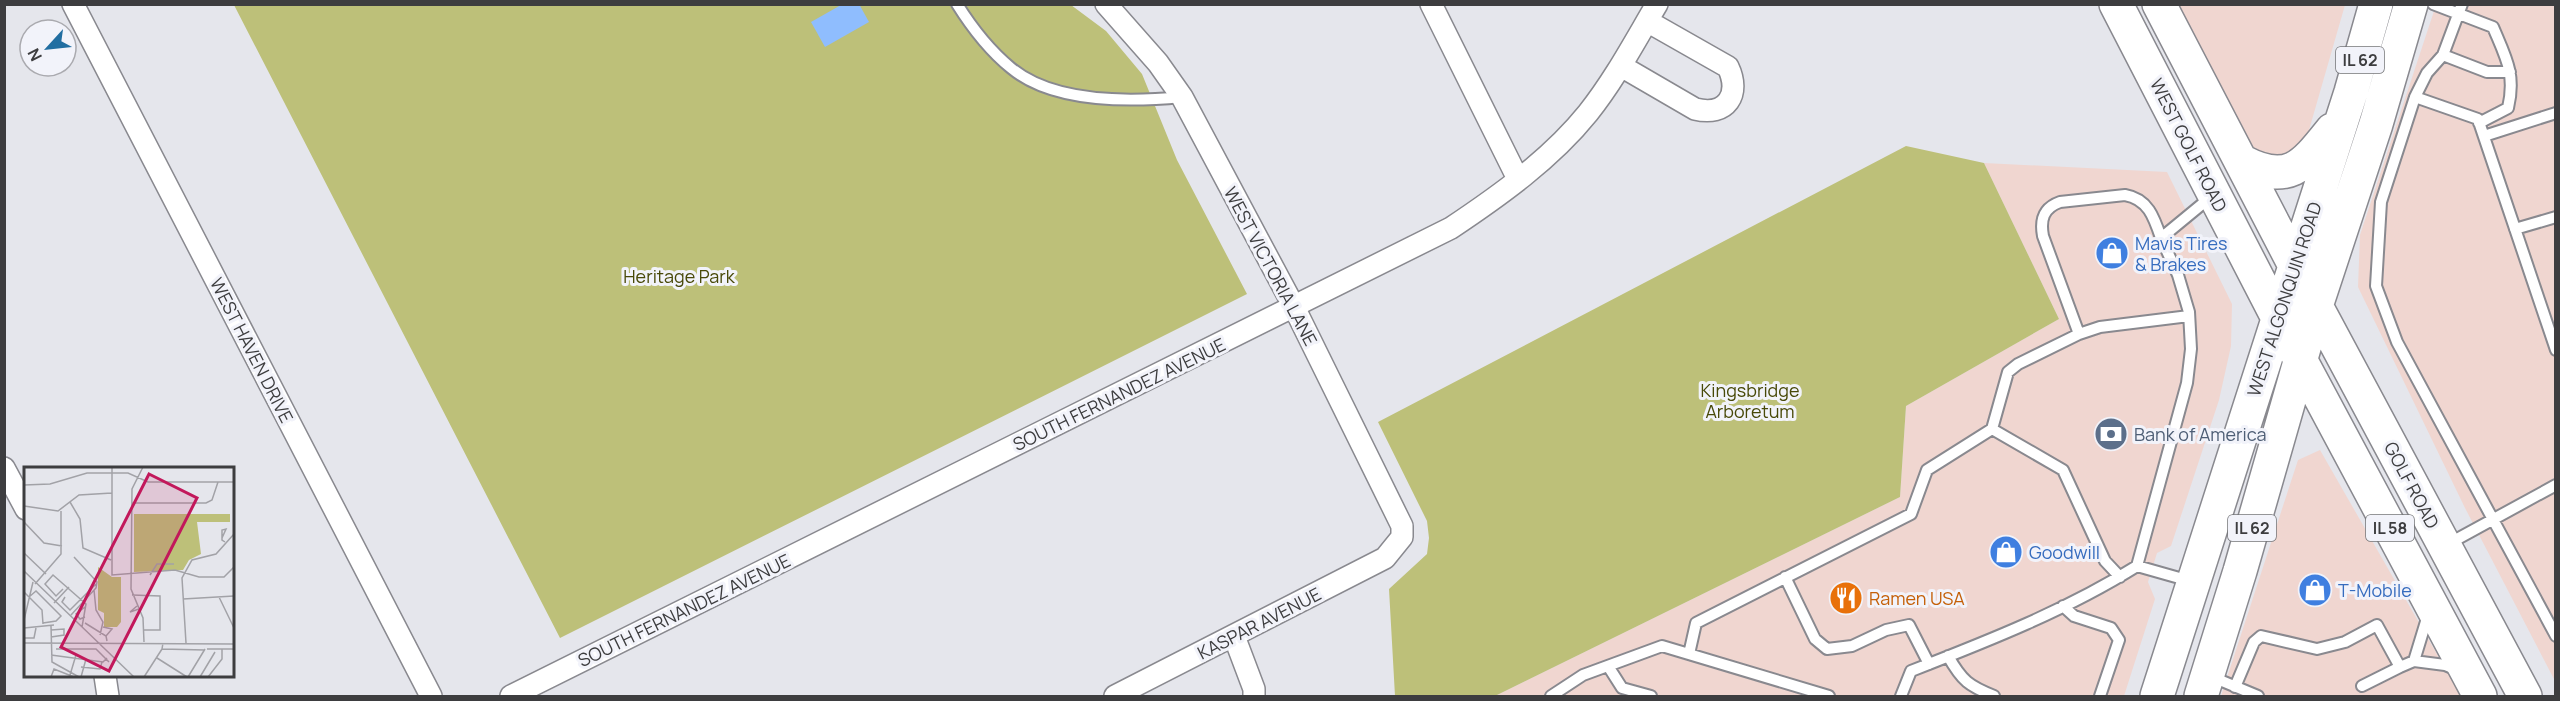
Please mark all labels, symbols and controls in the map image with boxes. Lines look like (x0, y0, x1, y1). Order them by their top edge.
north arrow (18, 18, 78, 78)
text: N (22, 45, 47, 65)
road number: IL 62 (2336, 47, 2384, 73)
street label: WEST GOLF ROAD (2145, 74, 2233, 216)
street label: WEST VICTORIA LANE (1219, 182, 1323, 350)
street label: WEST ALGONQUIN ROAD (2241, 199, 2327, 399)
place label: Mavis Tires & Brakes (2135, 231, 2227, 276)
shop icon: Mavis Tires & Brakes (2094, 235, 2130, 271)
park label: Heritage Park (623, 264, 736, 288)
street label: WEST HAVEN DRIVE (205, 273, 299, 427)
street label: SOUTH FERNANDEZ AVENUE (1009, 332, 1229, 456)
park label: Kingsbridge Arboretum (1701, 378, 1799, 423)
bank icon: Bank of America (2093, 416, 2129, 452)
place label: Bank of America (2134, 422, 2267, 446)
street label: GOLF ROAD (2379, 437, 2445, 533)
inset map (24, 467, 234, 677)
road number: IL 62 (2228, 515, 2276, 541)
road number: IL 58 (2366, 515, 2414, 541)
shop icon: Goodwill (1988, 534, 2024, 570)
place label: Goodwill (2029, 540, 2100, 564)
street label: SOUTH FERNANDEZ AVENUE (574, 548, 794, 672)
shop icon: T-Mobile (2297, 572, 2333, 608)
place label: T-Mobile (2338, 578, 2412, 602)
restaurant icon: Ramen USA (1828, 580, 1864, 616)
street label: KASPAR AVENUE (1193, 582, 1325, 664)
place label: Ramen USA (1869, 586, 1965, 610)

